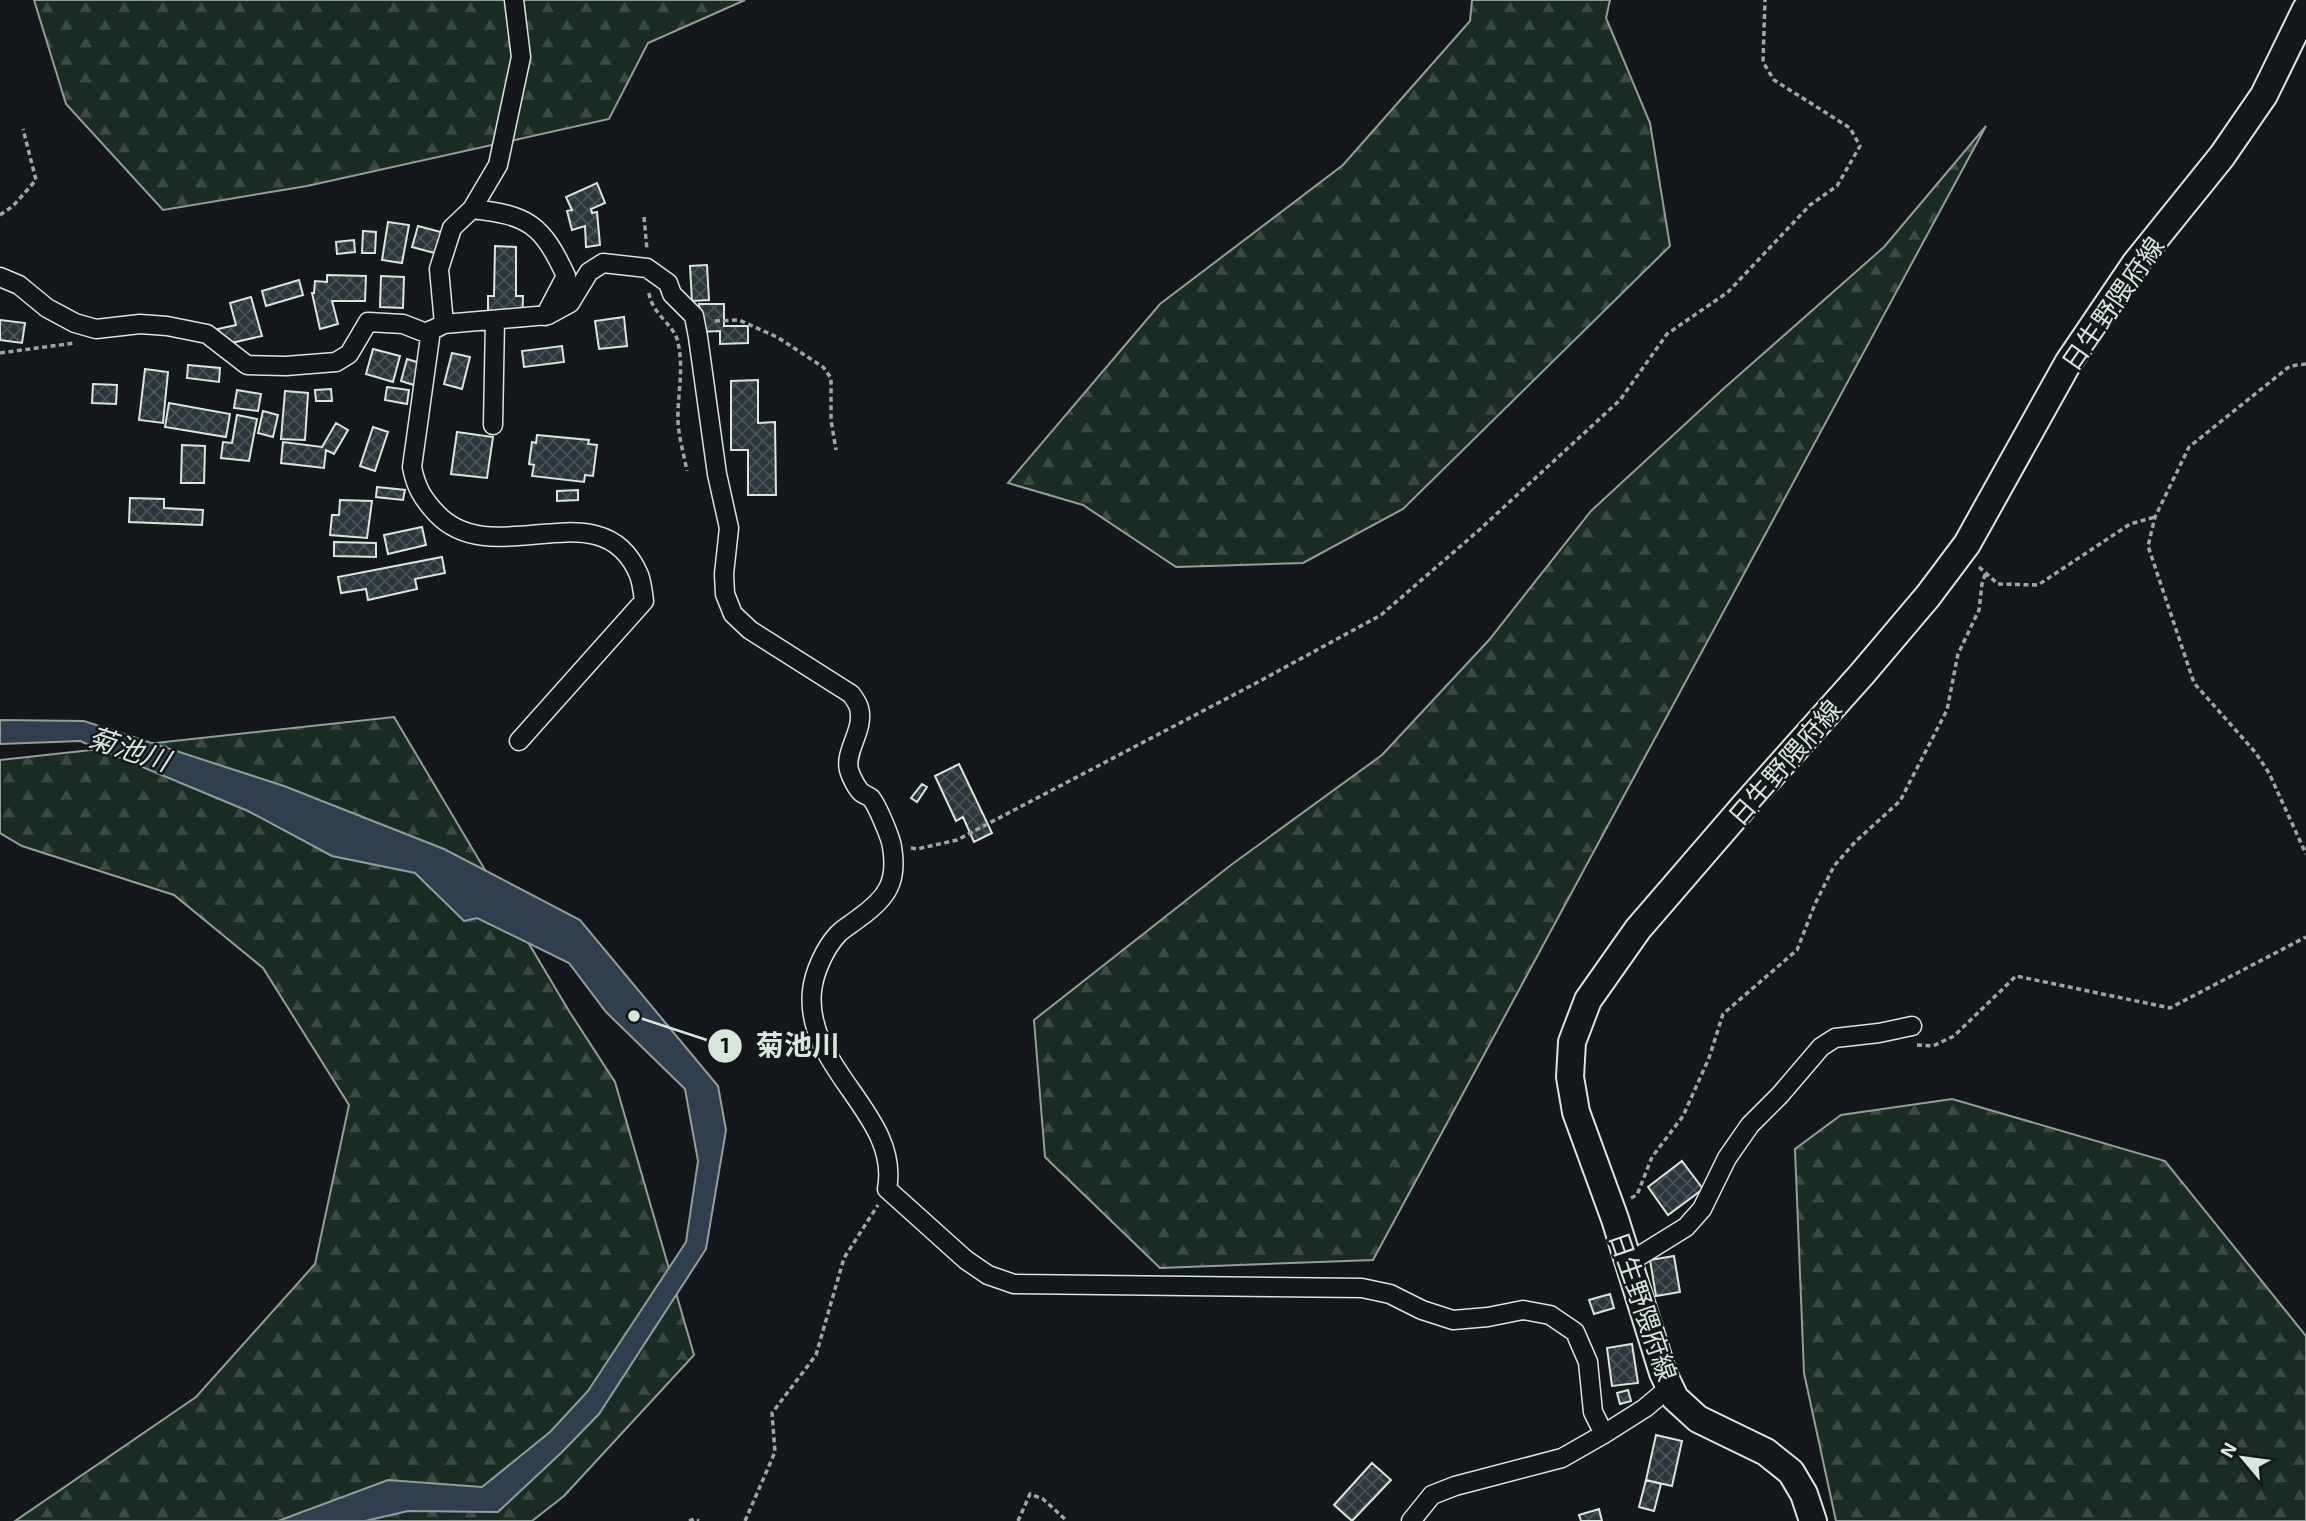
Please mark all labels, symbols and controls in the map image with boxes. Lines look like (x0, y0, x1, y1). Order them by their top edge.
street label: 日生野隈府線 (2055, 230, 2169, 376)
street label: 日生野隈府線 (1721, 693, 1847, 831)
water label: 菊池川 (84, 719, 177, 778)
callout: 菊池川 (707, 1021, 854, 1070)
text: 菊池川 (756, 1027, 840, 1061)
text: 1 (720, 1032, 730, 1057)
street label: 日生野隈府線 (1604, 1227, 1684, 1385)
north arrow (2208, 1423, 2278, 1493)
text: N (2214, 1438, 2241, 1461)

